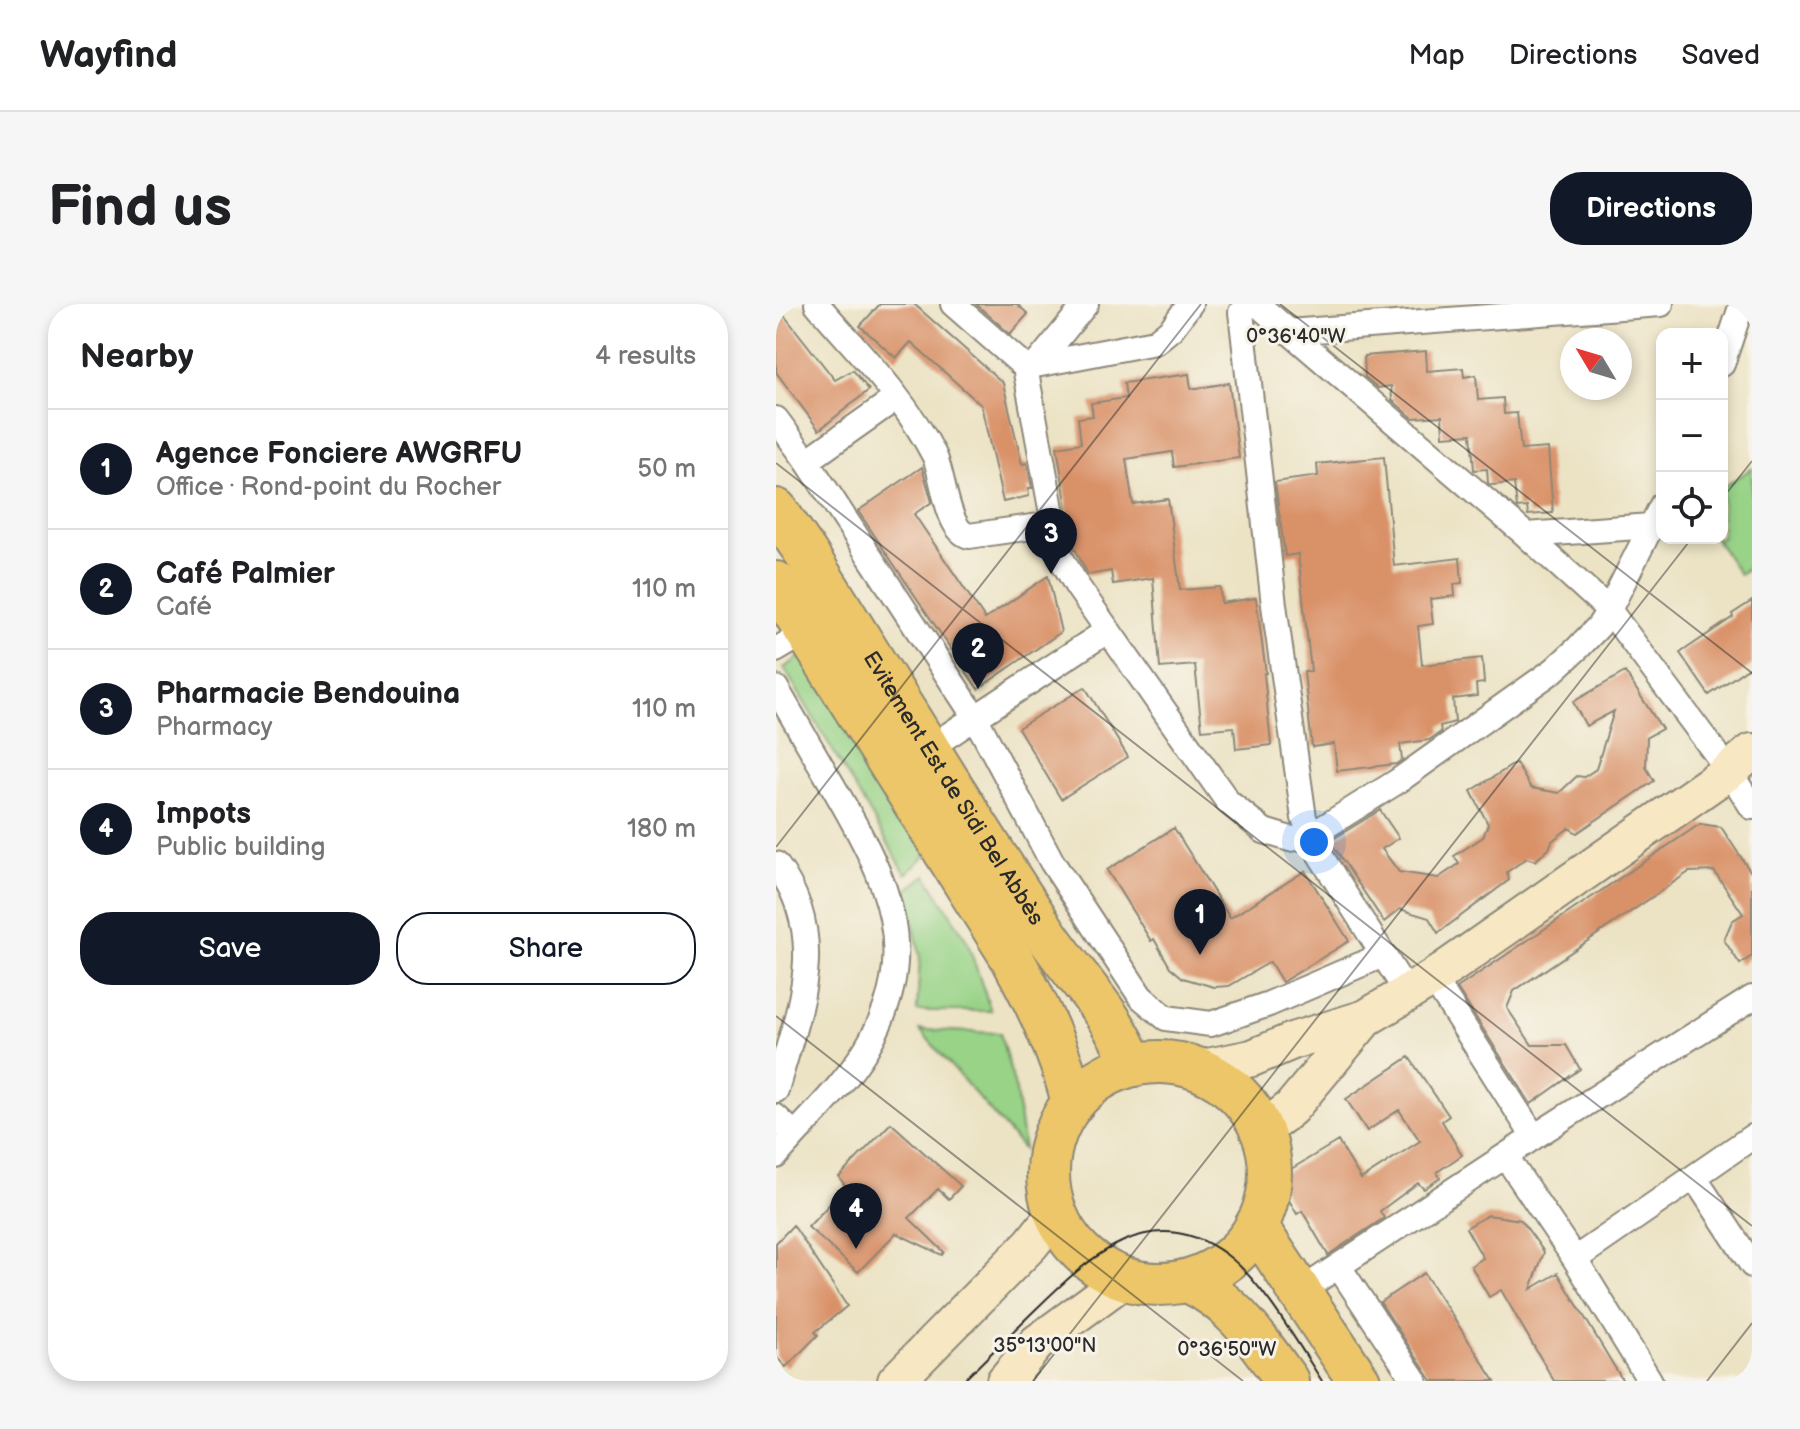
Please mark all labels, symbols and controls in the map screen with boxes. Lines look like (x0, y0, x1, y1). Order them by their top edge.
text: Wayfind (40, 33, 178, 78)
text: Map (1408, 39, 1465, 72)
text: Directions (1509, 39, 1637, 72)
text: Saved (1681, 39, 1760, 72)
button: Directions (1550, 172, 1752, 245)
text: Find us (48, 175, 232, 242)
text: 0°36'40"W (1246, 325, 1346, 349)
north arrow (1560, 328, 1632, 400)
map controls (1656, 328, 1728, 544)
button: + (1656, 328, 1728, 400)
text: Nearby (80, 336, 194, 377)
text: 4 results (595, 341, 696, 372)
button: − (1656, 400, 1728, 472)
text: Agence Fonciere AWGRFU (156, 436, 522, 472)
text: 1 (101, 454, 111, 485)
text: 50 m (637, 454, 696, 485)
text: Office · Rond-point du Rocher (156, 472, 501, 503)
button: locate (1656, 472, 1728, 544)
pin: 3 (1025, 508, 1077, 574)
text: Café Palmier (156, 556, 335, 592)
text: 2 (98, 574, 114, 605)
text: 110 m (632, 574, 696, 605)
text: Café (156, 592, 212, 623)
pin: 2 (952, 623, 1004, 689)
street label: Evitement Est de Sidi Bel Abbès (857, 646, 1050, 930)
text: Pharmacie Bendouina (156, 676, 460, 712)
text: 3 (98, 694, 114, 725)
text: 110 m (632, 694, 696, 725)
text: Pharmacy (156, 712, 272, 743)
text: Impots (156, 796, 251, 832)
text: 4 (98, 814, 114, 845)
text: 180 m (627, 814, 696, 845)
your location (1294, 822, 1334, 862)
text: Public building (156, 832, 325, 863)
pin: 1 (1174, 889, 1226, 955)
button: Save (80, 912, 380, 985)
button: Share (396, 912, 696, 985)
pin: 4 (830, 1183, 882, 1249)
text: 35°13'00"N (993, 1334, 1097, 1358)
text: 0°36'50"W (1178, 1338, 1276, 1362)

